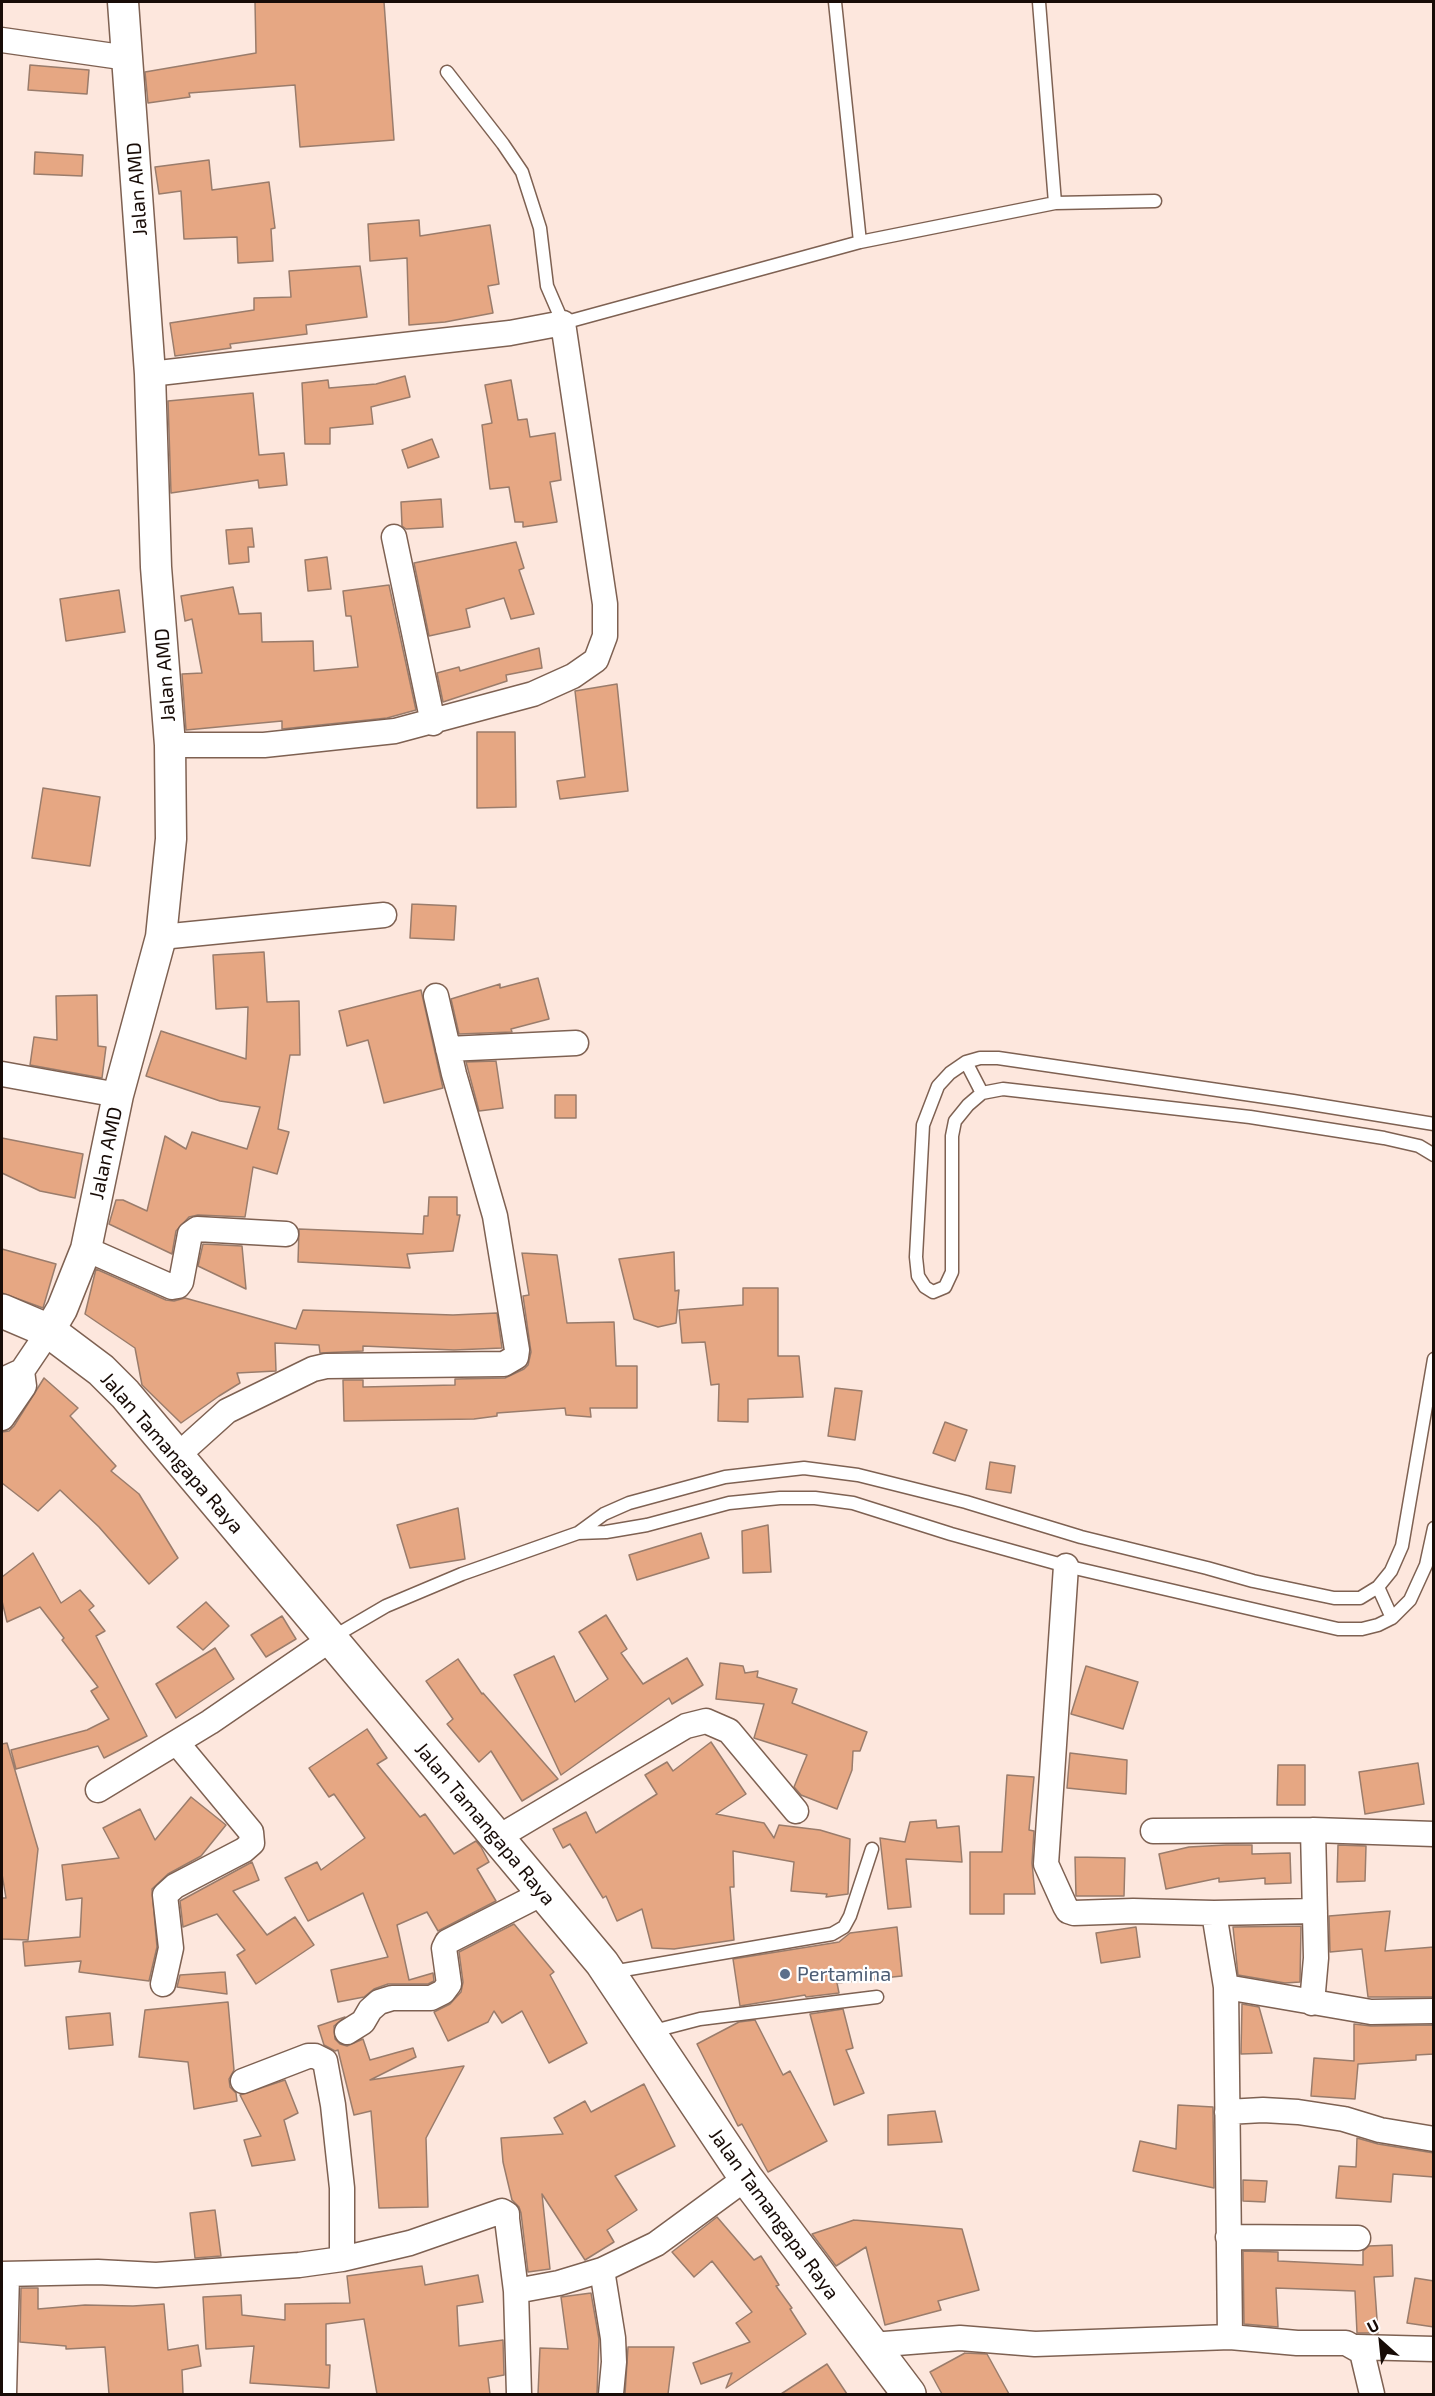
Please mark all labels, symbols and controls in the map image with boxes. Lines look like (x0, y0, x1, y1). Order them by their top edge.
street label: Jalan AMD (122, 141, 152, 237)
street label: Jalan AMD (150, 627, 180, 723)
street label: Jalan AMD (84, 1105, 128, 1201)
street label: Jalan Tamangapa Raya (96, 1368, 248, 1538)
street label: Jalan Tamangapa Raya (410, 1738, 560, 1910)
place label: Pertamina (797, 1962, 891, 1986)
marker: Pertamina (778, 1967, 792, 1981)
street label: Jalan Tamangapa Raya (704, 2124, 844, 2304)
north arrow (1351, 2312, 1411, 2372)
text: U (1363, 2315, 1382, 2336)

